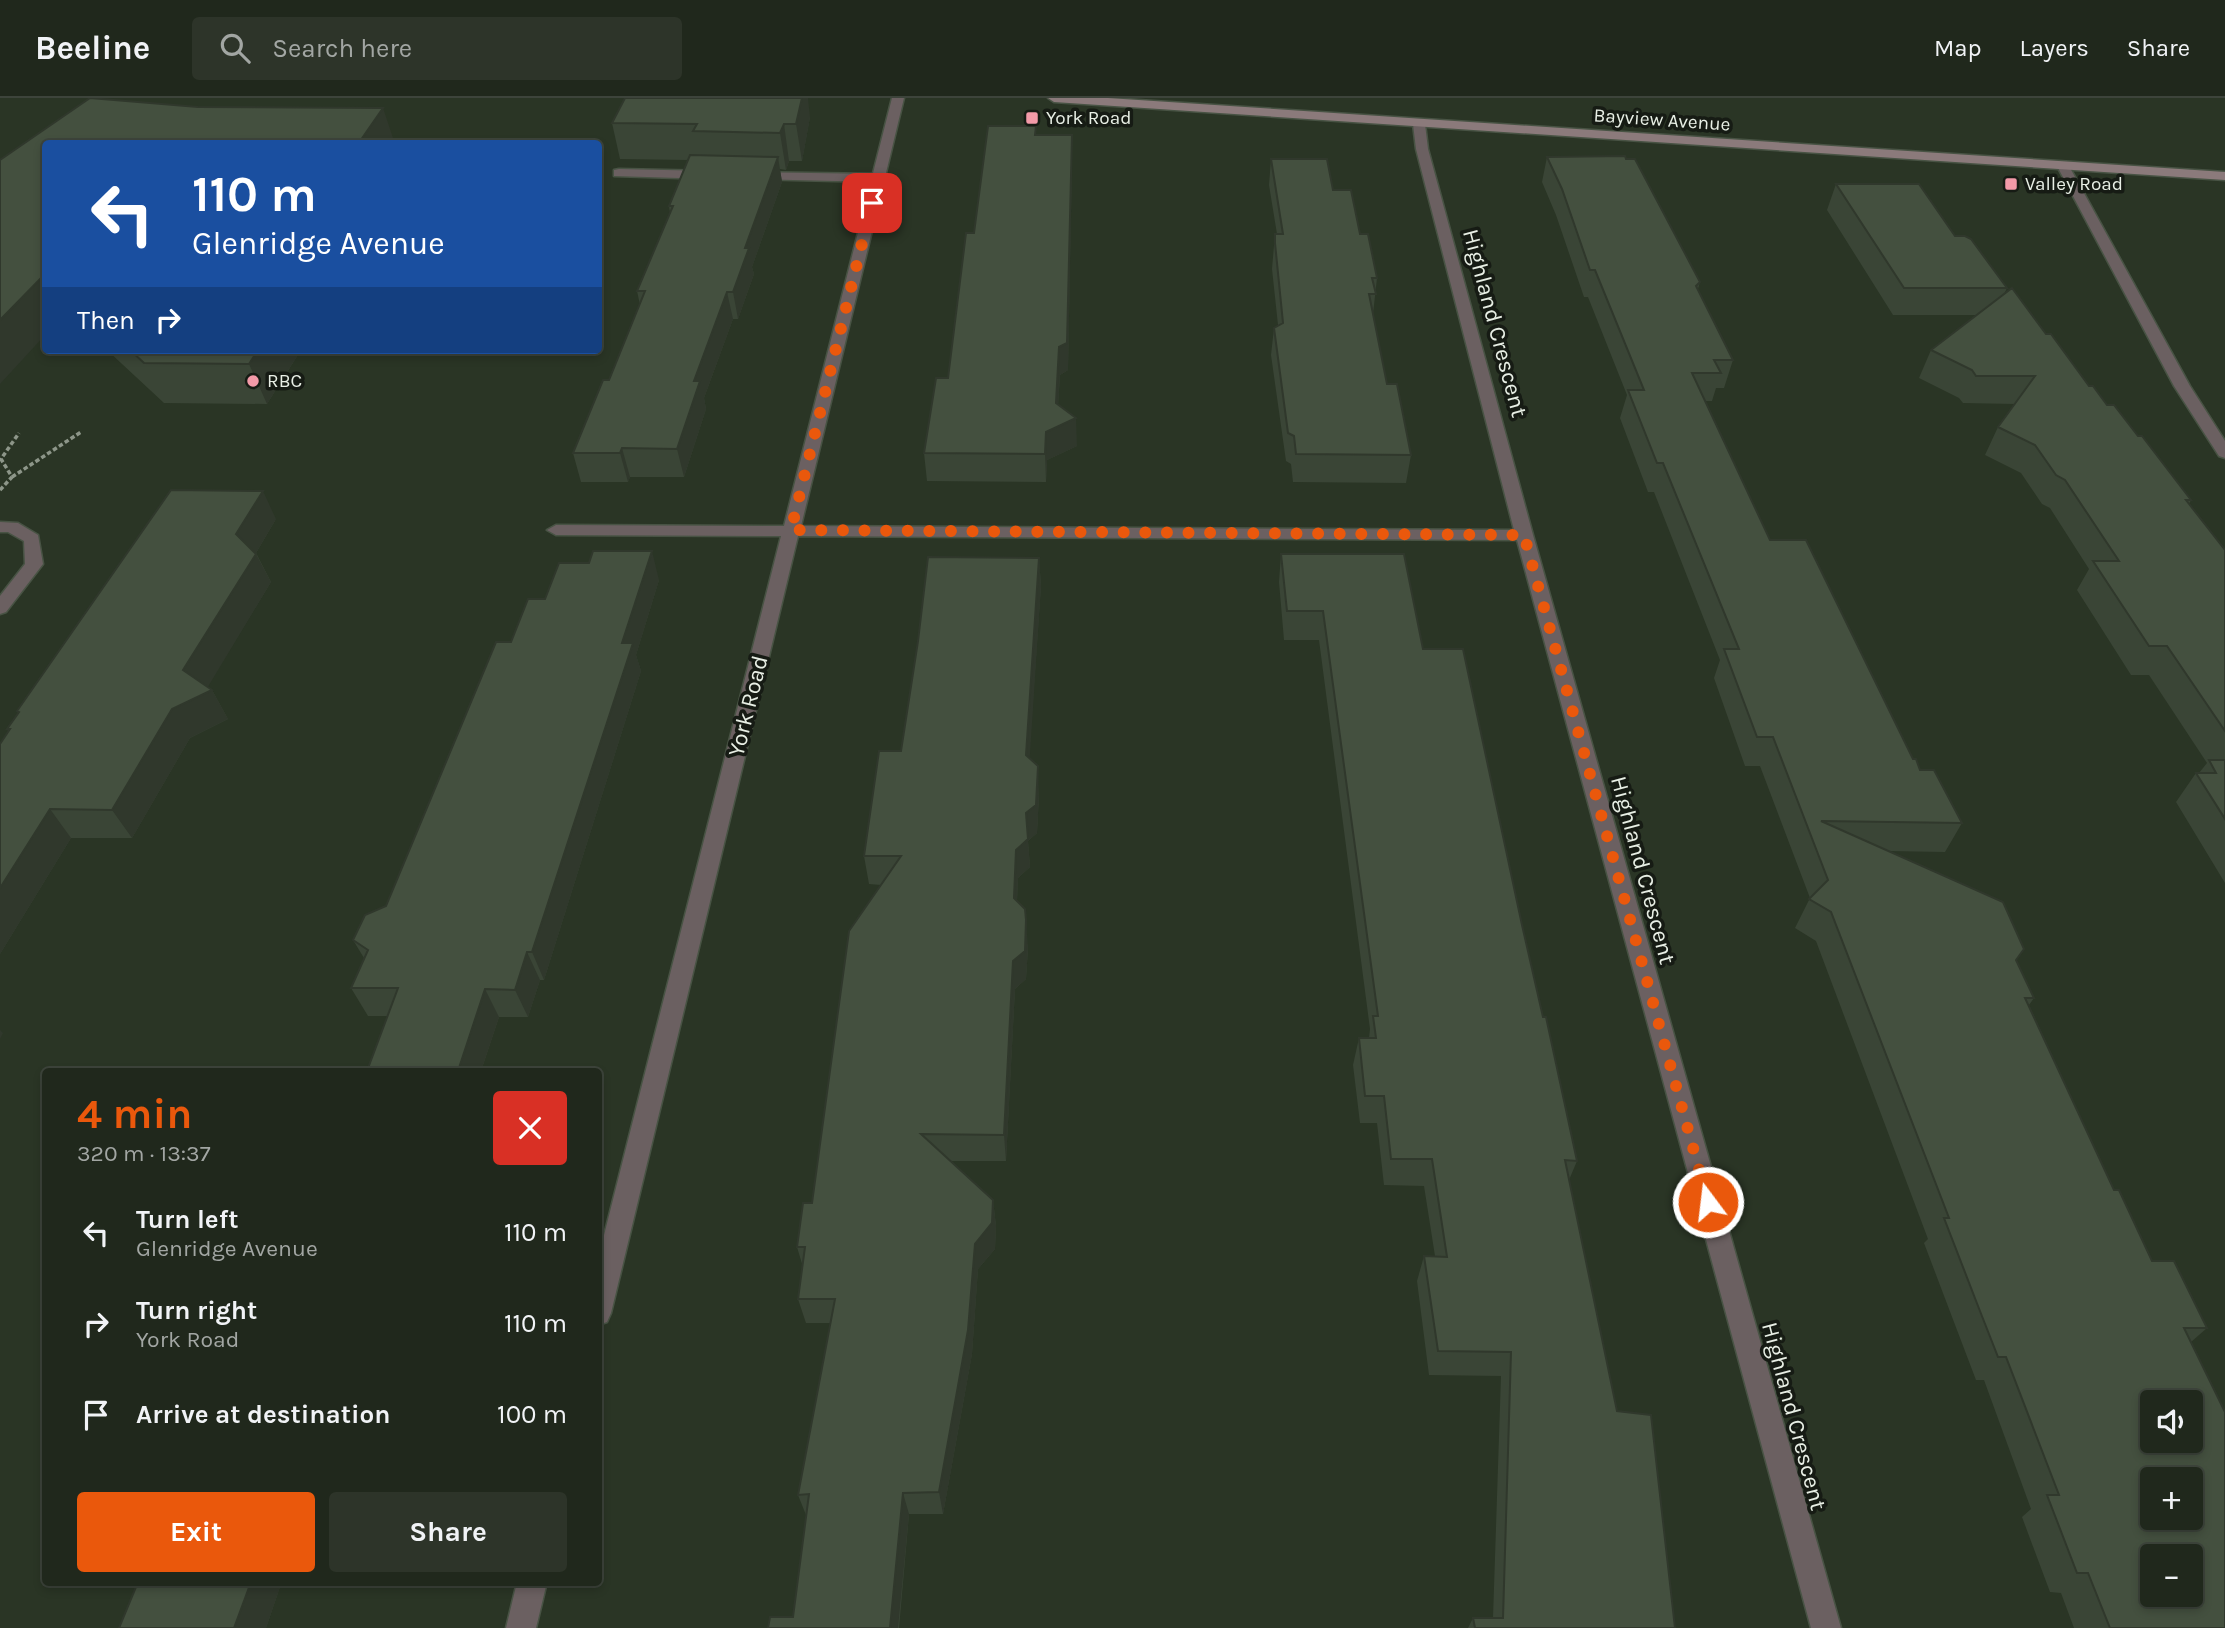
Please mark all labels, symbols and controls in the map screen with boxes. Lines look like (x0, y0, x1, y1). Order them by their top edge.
search box (192, 17, 682, 80)
text: Beeline (35, 29, 150, 67)
icon: search (216, 29, 254, 67)
text: Search here (272, 33, 412, 64)
text: Map (1934, 34, 1982, 62)
text: Layers (2020, 34, 2089, 62)
text: Share (2127, 34, 2190, 62)
street label: Bayview Avenue (1593, 104, 1731, 136)
place label: York Road (1046, 107, 1131, 129)
marker: York Road (1024, 110, 1040, 126)
text: 110 m (192, 166, 317, 223)
icon: left (77, 168, 168, 259)
pin (842, 173, 902, 233)
place label: Valley Road (2025, 173, 2123, 195)
marker: Valley Road (2003, 176, 2019, 192)
icon: arrive (853, 184, 891, 222)
text: Glenridge Avenue (192, 225, 445, 262)
street label: Highland Crescent (1457, 226, 1533, 420)
icon: right (149, 301, 187, 339)
text: Then (77, 305, 135, 336)
place label: RBC (267, 370, 302, 392)
marker: RBC (245, 373, 261, 389)
street label: York Road (722, 653, 774, 759)
street label: Highland Crescent (1605, 773, 1681, 967)
text: 4 min (77, 1089, 192, 1139)
button: close (493, 1091, 567, 1165)
text: 320 m · 13:37 (77, 1140, 210, 1167)
position arrow (1671, 1165, 1745, 1239)
text: Turn left (136, 1204, 238, 1235)
icon: left (77, 1214, 115, 1252)
text: 110 m (504, 1217, 567, 1248)
text: Glenridge Avenue (136, 1235, 318, 1262)
text: Turn right (136, 1295, 257, 1326)
icon: right (77, 1305, 115, 1343)
text: 110 m (504, 1308, 567, 1339)
street label: Highland Crescent (1756, 1319, 1832, 1513)
text: York Road (136, 1326, 239, 1353)
map controls (2140, 1390, 2203, 1607)
button: sound (2140, 1390, 2203, 1453)
icon: arrive (77, 1396, 115, 1434)
text: Arrive at destination (136, 1399, 390, 1430)
text: 100 m (497, 1399, 567, 1430)
button: + (2140, 1467, 2203, 1530)
button: Exit (77, 1492, 315, 1572)
button: Share (329, 1492, 567, 1572)
button: − (2140, 1544, 2203, 1607)

